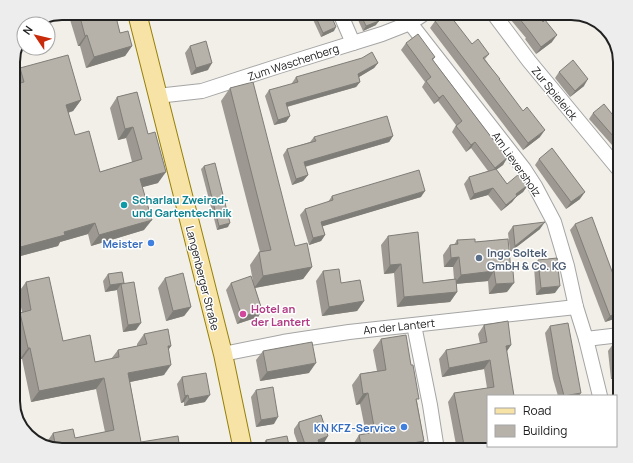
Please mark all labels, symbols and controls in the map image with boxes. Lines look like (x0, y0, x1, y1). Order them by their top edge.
north arrow (16, 16, 56, 56)
text: N (19, 22, 36, 38)
street label: Zum Waschenberg (245, 40, 341, 84)
street label: Zur Spieleick (529, 63, 582, 123)
street label: Am Lieversholz (489, 129, 545, 199)
place label: Scharlau Zweirad- und Gartentechnik (132, 192, 232, 220)
marker: Scharlau Zweirad- und Gartentechnik (119, 200, 129, 210)
street label: Langenberger Straße (183, 224, 223, 332)
place label: Meister (102, 236, 144, 251)
marker: Meister (146, 238, 156, 248)
place label: Ingo Soltek GmbH & Co. KG (487, 245, 566, 273)
marker: Ingo Soltek GmbH & Co. KG (474, 253, 484, 263)
place label: Hotel an der Lantert (251, 301, 311, 329)
marker: Hotel an der Lantert (238, 309, 248, 319)
street label: An der Lantert (362, 315, 436, 337)
legend (487, 395, 617, 447)
text: Road (523, 402, 551, 419)
place label: KN KFZ-Service (314, 420, 396, 435)
marker: KN KFZ-Service (399, 422, 409, 432)
text: Building (523, 422, 567, 439)

